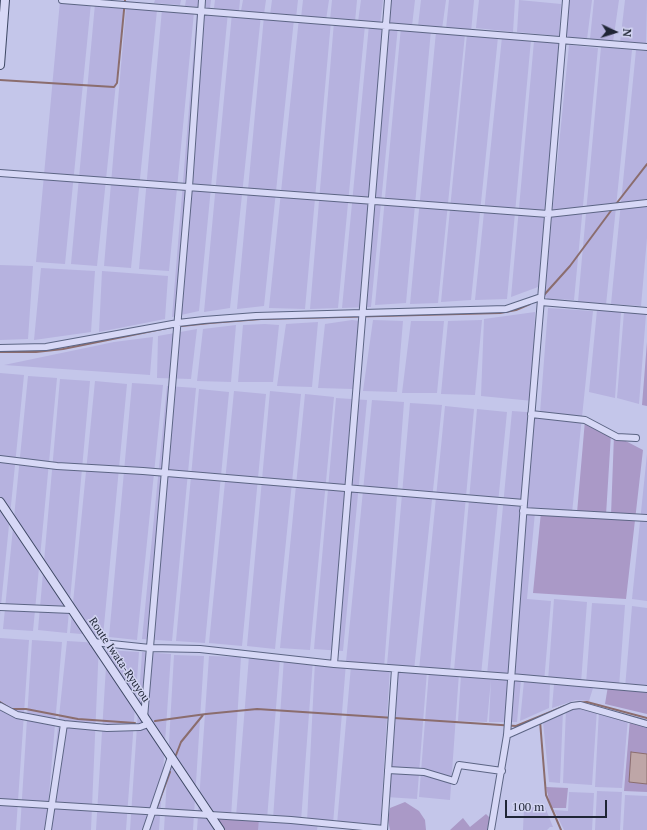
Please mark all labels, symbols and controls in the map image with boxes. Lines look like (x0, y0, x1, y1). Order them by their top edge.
north arrow (595, 12, 635, 52)
text: N (620, 28, 634, 37)
street label: Route Iwata-Ryuyou (86, 615, 152, 705)
scale bar (507, 792, 609, 818)
text: 100 m (512, 799, 544, 814)

